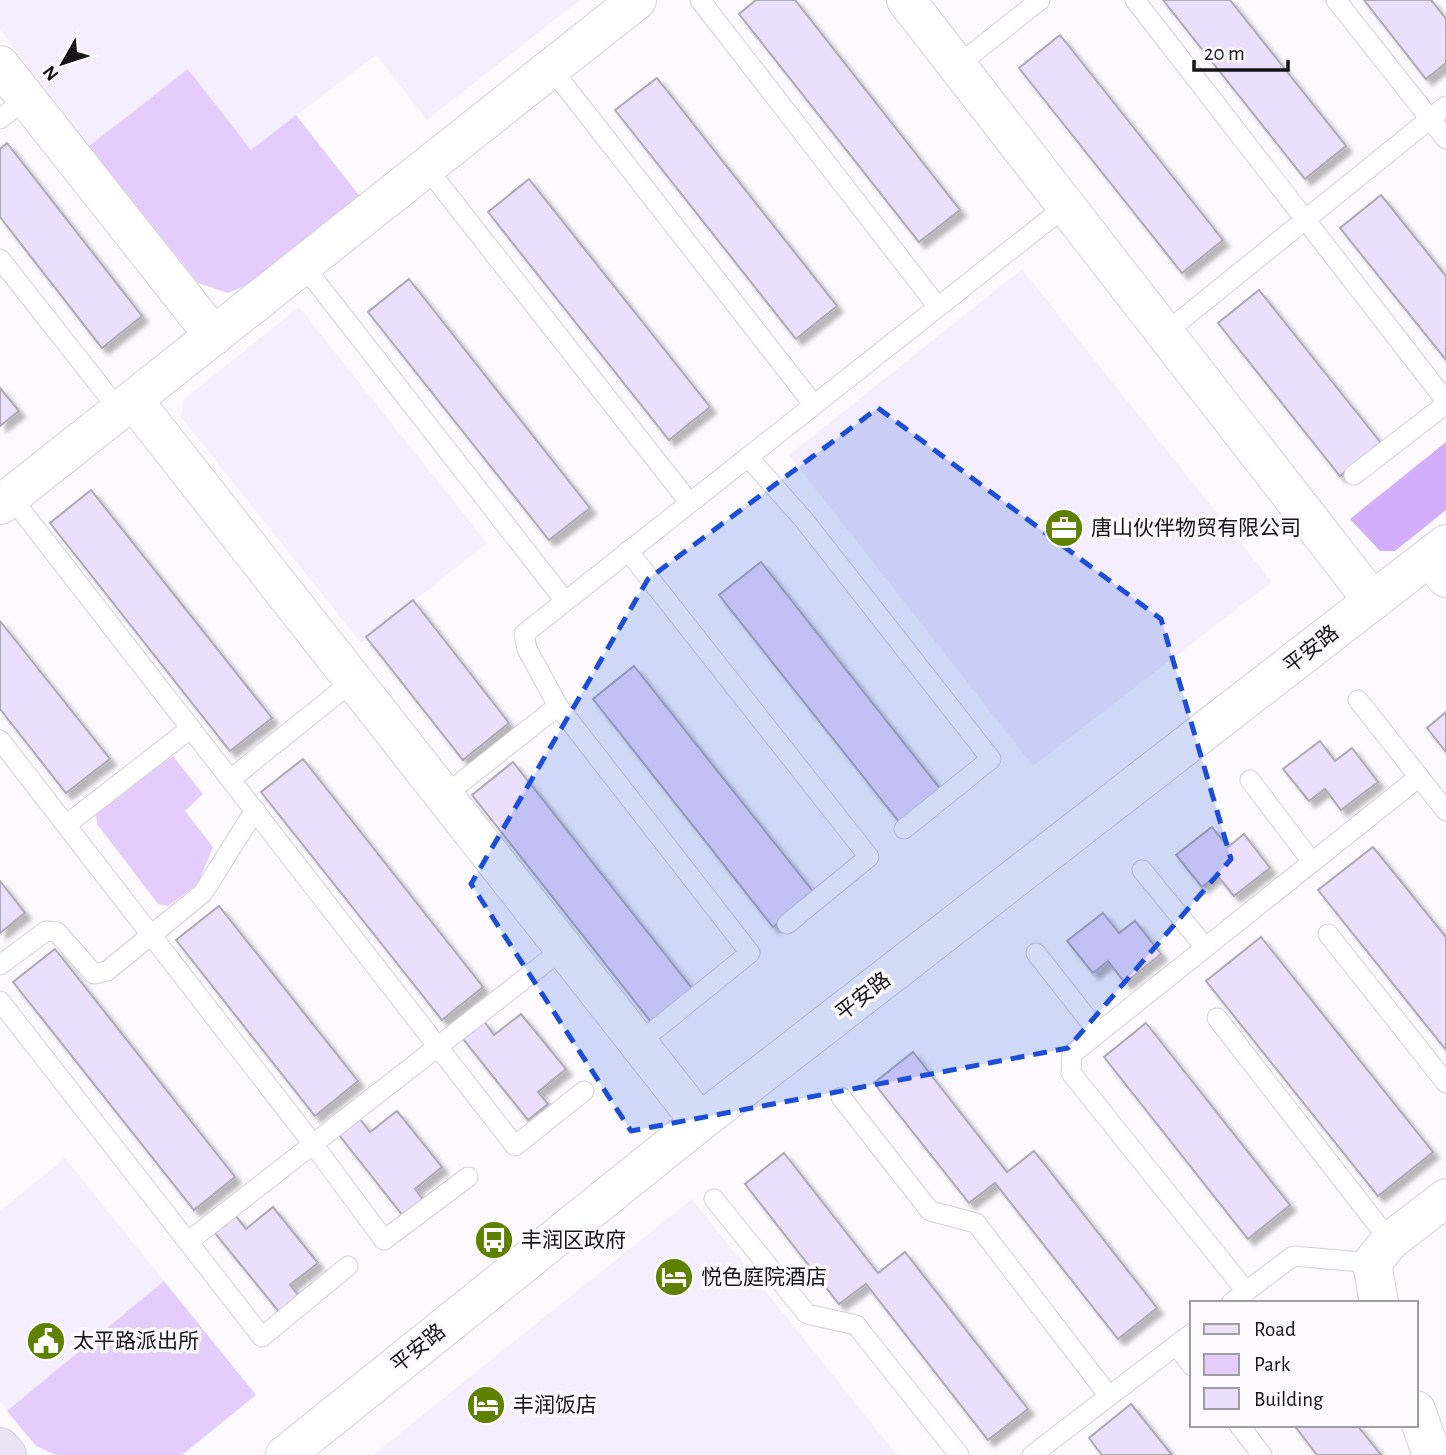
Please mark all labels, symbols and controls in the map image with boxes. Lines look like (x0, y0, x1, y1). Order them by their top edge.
north arrow (28, 28, 98, 98)
scale bar (1194, 28, 1288, 72)
text: 20 m (1204, 43, 1245, 64)
text: N (39, 62, 62, 84)
office icon: 唐山伙伴物贸有限公司 (1043, 507, 1085, 549)
place label: 唐山伙伴物贸有限公司 (1091, 517, 1301, 539)
street label: 平安路 (1279, 621, 1343, 677)
street label: 平安路 (831, 968, 895, 1024)
bus stop icon: 丰润区政府 (473, 1219, 515, 1261)
place label: 丰润区政府 (521, 1229, 626, 1251)
hotel icon: 悦色庭院酒店 (653, 1256, 695, 1298)
place label: 悦色庭院酒店 (701, 1266, 827, 1288)
legend (1190, 1301, 1418, 1427)
text: Road (1254, 1319, 1296, 1340)
public building icon: 太平路派出所 (25, 1320, 67, 1362)
street label: 平安路 (387, 1320, 449, 1376)
place label: 太平路派出所 (73, 1330, 199, 1352)
text: Park (1254, 1354, 1291, 1375)
hotel icon: 丰润饭店 (465, 1384, 507, 1426)
text: Building (1254, 1389, 1324, 1410)
place label: 丰润饭店 (513, 1394, 597, 1416)

